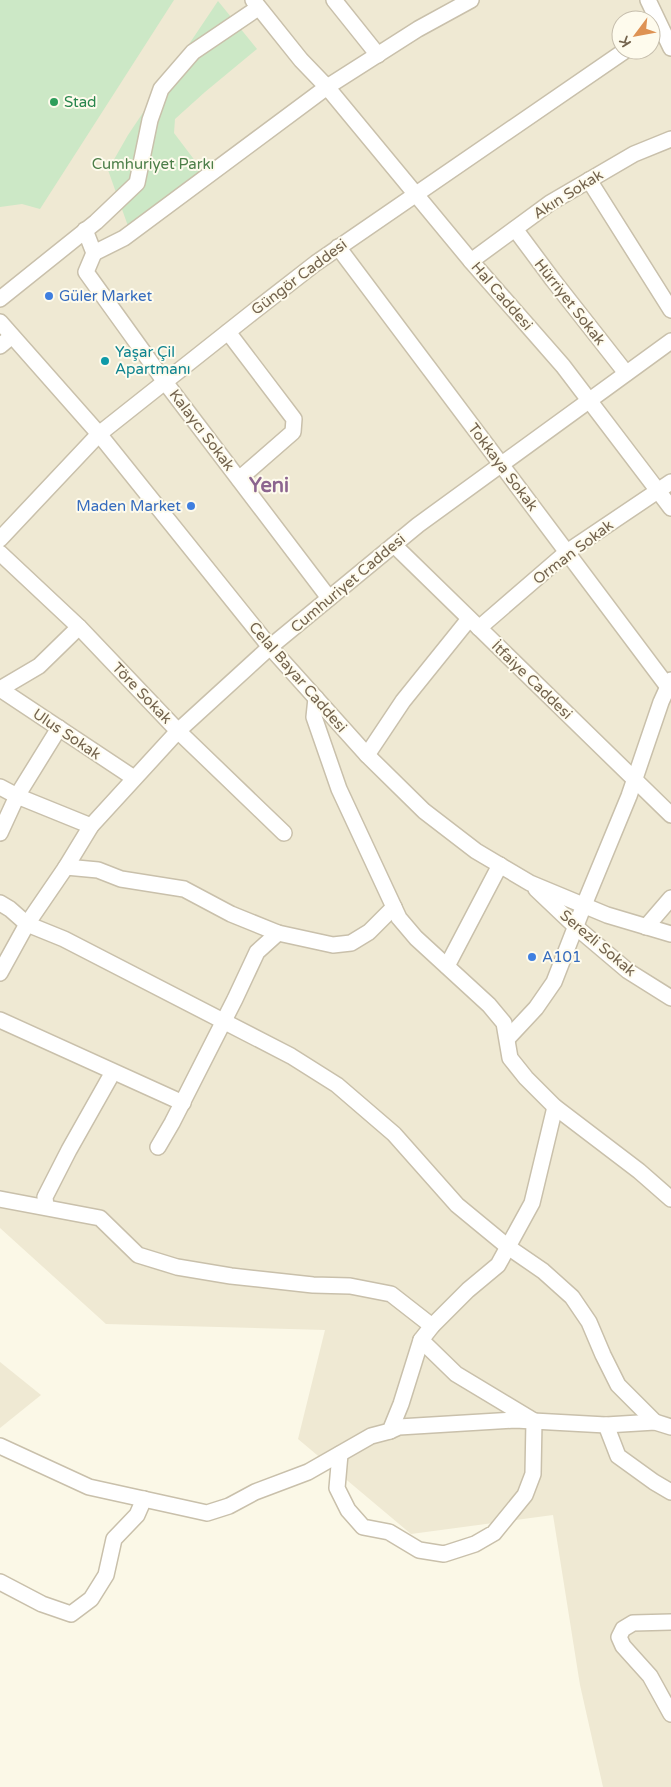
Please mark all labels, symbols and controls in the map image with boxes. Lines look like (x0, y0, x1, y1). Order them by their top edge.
north arrow (611, 10, 661, 60)
text: K (615, 33, 635, 50)
place label: Stad (64, 93, 97, 111)
marker: Stad (48, 96, 60, 108)
park label: Cumhuriyet Parkı (92, 155, 214, 173)
street label: Akın Sokak (530, 165, 606, 223)
street label: Güngör Caddesi (248, 235, 350, 319)
street label: Hürriyet Sokak (531, 255, 609, 349)
street label: Hal Caddesi (467, 258, 537, 334)
place label: Güler Market (59, 287, 153, 305)
marker: Güler Market (43, 290, 55, 302)
place label: Yaşar Çil Apartmanı (115, 343, 191, 378)
marker: Yaşar Çil Apartmanı (99, 355, 111, 367)
street label: Kalaycı Sokak (166, 386, 238, 474)
street label: Tokkaya Sokak (464, 420, 542, 514)
district label: Yeni (249, 474, 289, 498)
place label: Maden Market (76, 497, 181, 515)
marker: Maden Market (185, 500, 197, 512)
street label: Orman Sokak (529, 516, 617, 588)
street label: Cumhuriyet Caddesi (287, 530, 409, 636)
street label: Celal Bayar Caddesi (245, 618, 351, 736)
street label: İtfaiye Caddesi (488, 637, 576, 723)
street label: Töre Sokak (108, 659, 176, 727)
street label: Ulus Sokak (30, 705, 104, 763)
street label: Serezli Sokak (556, 906, 640, 980)
place label: A101 (542, 948, 581, 966)
marker: A101 (526, 951, 538, 963)

